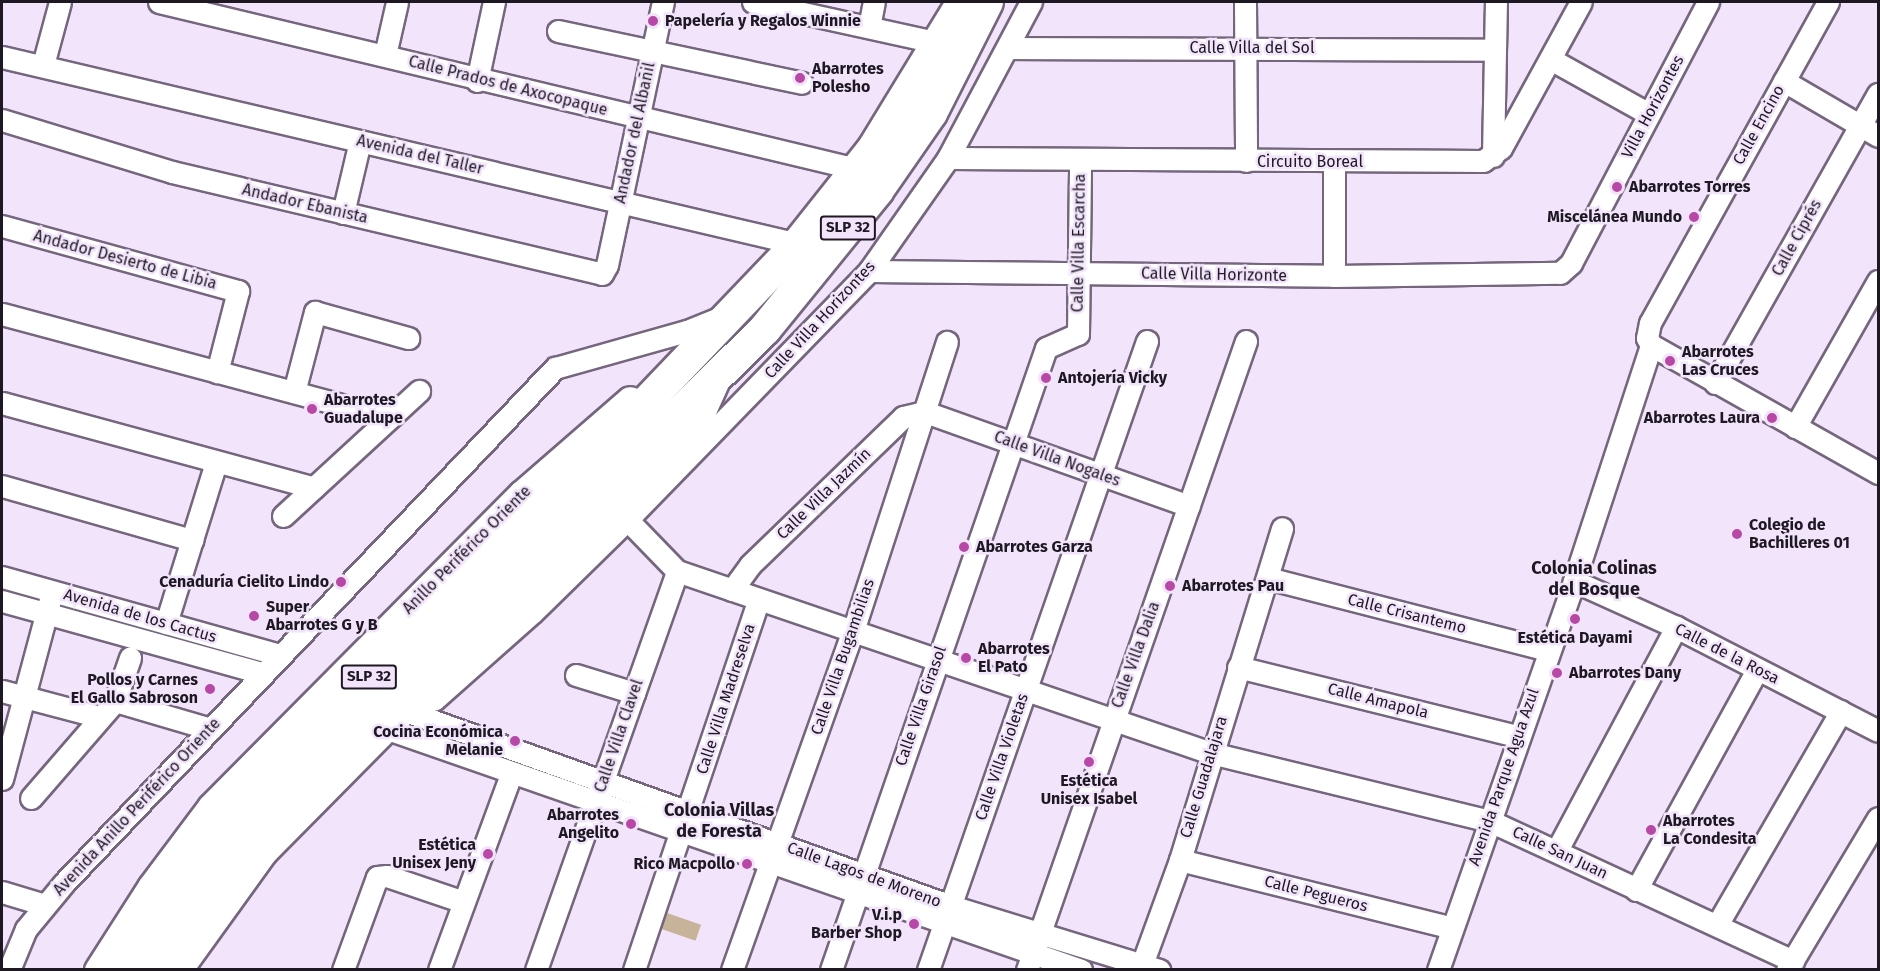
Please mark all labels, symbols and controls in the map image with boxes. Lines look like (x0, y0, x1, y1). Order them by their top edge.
place label: Papelería y Regalos Winnie (665, 11, 861, 31)
marker: Papelería y Regalos Winnie (646, 14, 660, 28)
street label: Calle Villa del Sol (1189, 38, 1315, 58)
street label: Calle Prados de Axocopaque (406, 52, 610, 120)
street label: Villa Horizontes (1618, 52, 1688, 162)
place label: Abarrotes Polesho (812, 59, 884, 97)
street label: Andador del Albañil (611, 61, 659, 205)
marker: Abarrotes Polesho (793, 71, 807, 85)
street label: Calle Encino (1729, 82, 1789, 168)
street label: Avenida del Taller (355, 131, 485, 179)
street label: Circuito Boreal (1257, 152, 1363, 172)
street label: Calle Villa Escarcha (1068, 173, 1090, 313)
place label: Abarrotes Torres (1629, 177, 1751, 197)
street label: Andador Ebanista (240, 180, 370, 228)
marker: Abarrotes Torres (1610, 180, 1624, 194)
street label: Calle Ciprés (1768, 196, 1826, 280)
place label: Miscelánea Mundo (1547, 207, 1682, 227)
marker: Miscelánea Mundo (1687, 210, 1701, 224)
road number: SLP 32 (820, 216, 876, 240)
street label: Andador Desierto de Libia (31, 226, 219, 294)
street label: Calle Villa Horizontes (761, 257, 879, 383)
street label: Calle Villa Horizonte (1141, 264, 1287, 286)
place label: Abarrotes Las Cruces (1682, 342, 1759, 380)
marker: Abarrotes Las Cruces (1663, 354, 1677, 368)
place label: Antojería Vicky (1058, 368, 1167, 388)
marker: Antojería Vicky (1039, 371, 1053, 385)
place label: Abarrotes Guadalupe (324, 390, 403, 428)
marker: Abarrotes Guadalupe (305, 402, 319, 416)
place label: Abarrotes Laura (1644, 408, 1760, 428)
marker: Abarrotes Laura (1765, 411, 1779, 425)
street label: Calle Villa Nogales (991, 427, 1123, 491)
street label: Calle Villa Jazmín (773, 444, 875, 544)
street label: Anillo Periférico Oriente (399, 482, 535, 618)
place label: Colegio de Bachilleres 01 (1749, 515, 1850, 553)
marker: Colegio de Bachilleres 01 (1730, 527, 1744, 541)
place label: Abarrotes Garza (976, 537, 1093, 557)
marker: Abarrotes Garza (957, 540, 971, 554)
district label: Colonia Colinas del Bosque (1531, 558, 1657, 600)
place label: Cenaduría Cielito Lindo (159, 572, 329, 592)
marker: Cenaduría Cielito Lindo (334, 575, 348, 589)
street label: Calle Villa Bugambilias (807, 576, 879, 738)
place label: Abarrotes Pau (1182, 576, 1284, 596)
marker: Abarrotes Pau (1163, 579, 1177, 593)
street label: Avenida de los Cactus (61, 585, 219, 647)
street label: Calle Crisantemo (1346, 590, 1468, 638)
place label: Super Abarrotes G y B (266, 597, 378, 635)
street label: Calle Villa Dalia (1108, 599, 1164, 711)
marker: Super Abarrotes G y B (247, 609, 261, 623)
marker: Estética Dayami (1568, 612, 1582, 626)
street label: Calle de la Rosa (1672, 619, 1782, 689)
street label: Calle Villa Madreselva (693, 621, 759, 777)
place label: Estética Dayami (1517, 628, 1633, 648)
place label: Abarrotes El Pato (978, 639, 1050, 677)
street label: Calle Villa Girasol (891, 644, 951, 768)
marker: Abarrotes El Pato (959, 651, 973, 665)
place label: Abarrotes Dany (1569, 663, 1681, 683)
road number: SLP 32 (340, 665, 398, 689)
marker: Abarrotes Dany (1550, 666, 1564, 680)
place label: Pollos y Carnes El Gallo Sabroson (71, 670, 198, 708)
street label: Calle Villa Clavel (591, 677, 647, 795)
street label: Calle Amapola (1326, 679, 1430, 723)
marker: Pollos y Carnes El Gallo Sabroson (203, 682, 217, 696)
street label: Avenida Parque Agua Azul (1465, 686, 1543, 868)
street label: Calle Villa Violetas (971, 691, 1033, 823)
street label: Avenida Anillo Periférico Oriente (50, 714, 224, 900)
street label: Calle Guadalajara (1176, 714, 1232, 840)
place label: Cocina Económica Melanie (373, 722, 503, 760)
marker: Cocina Económica Melanie (508, 734, 522, 748)
marker: Estética Unisex Isabel (1082, 755, 1096, 769)
place label: Estética Unisex Isabel (1041, 771, 1137, 809)
district label: Colonia Villas de Foresta (664, 800, 774, 842)
place label: Abarrotes Angelito (547, 805, 619, 843)
place label: Abarrotes La Condesita (1663, 811, 1756, 849)
marker: Abarrotes Angelito (624, 817, 638, 831)
street label: Calle San Juan (1509, 823, 1611, 883)
marker: Abarrotes La Condesita (1644, 823, 1658, 837)
place label: Estética Unisex Jeny (392, 835, 476, 873)
street label: Calle Lagos de Moreno (784, 838, 944, 912)
marker: Estética Unisex Jeny (481, 847, 495, 861)
place label: Rico Macpollo (633, 854, 735, 874)
marker: Rico Macpollo (740, 857, 754, 871)
street label: Calle Pegueros (1262, 872, 1370, 916)
place label: V.i.p Barber Shop (811, 905, 902, 943)
marker: V.i.p Barber Shop (907, 917, 921, 931)

